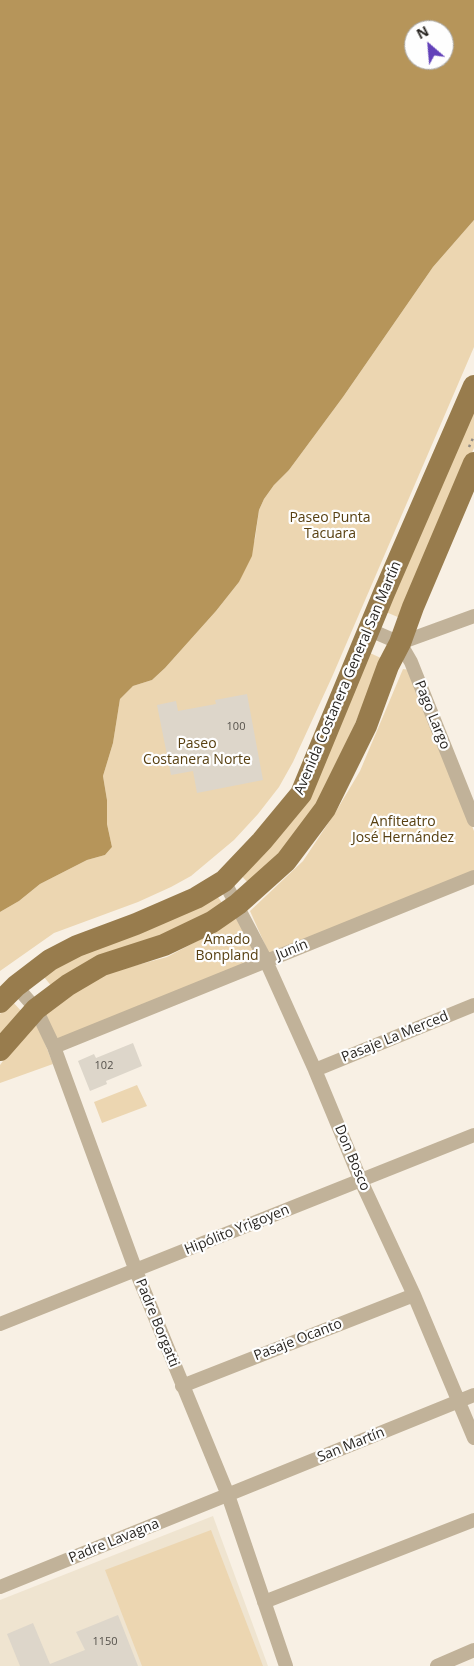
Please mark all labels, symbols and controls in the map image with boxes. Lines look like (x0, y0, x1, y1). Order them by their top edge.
north arrow (404, 20, 454, 70)
text: N (413, 21, 432, 43)
park label: Paseo Punta Tacuara (289, 510, 371, 542)
street label: Avenida Costanera General San Martín (291, 559, 405, 797)
street label: Pago Largo (411, 678, 453, 752)
house number: 100 (227, 720, 245, 734)
park label: Paseo Costanera Norte (143, 736, 251, 769)
park label: Anfiteatro José Hernández (352, 814, 454, 846)
park label: Amado Bonpland (195, 932, 259, 964)
street label: Junín (274, 936, 310, 964)
street label: Pasaje La Merced (339, 1008, 451, 1066)
house number: 102 (95, 1059, 113, 1073)
street label: Don Bosco (331, 1122, 373, 1194)
street label: Hipólito Yrigoyen (182, 1201, 292, 1259)
street label: Padre Borgatti (132, 1276, 182, 1370)
street label: Pasaje Ocanto (252, 1315, 344, 1365)
street label: San Martín (315, 1424, 387, 1466)
street label: Padre Lavagna (66, 1515, 162, 1567)
house number: 1150 (92, 1635, 118, 1649)

